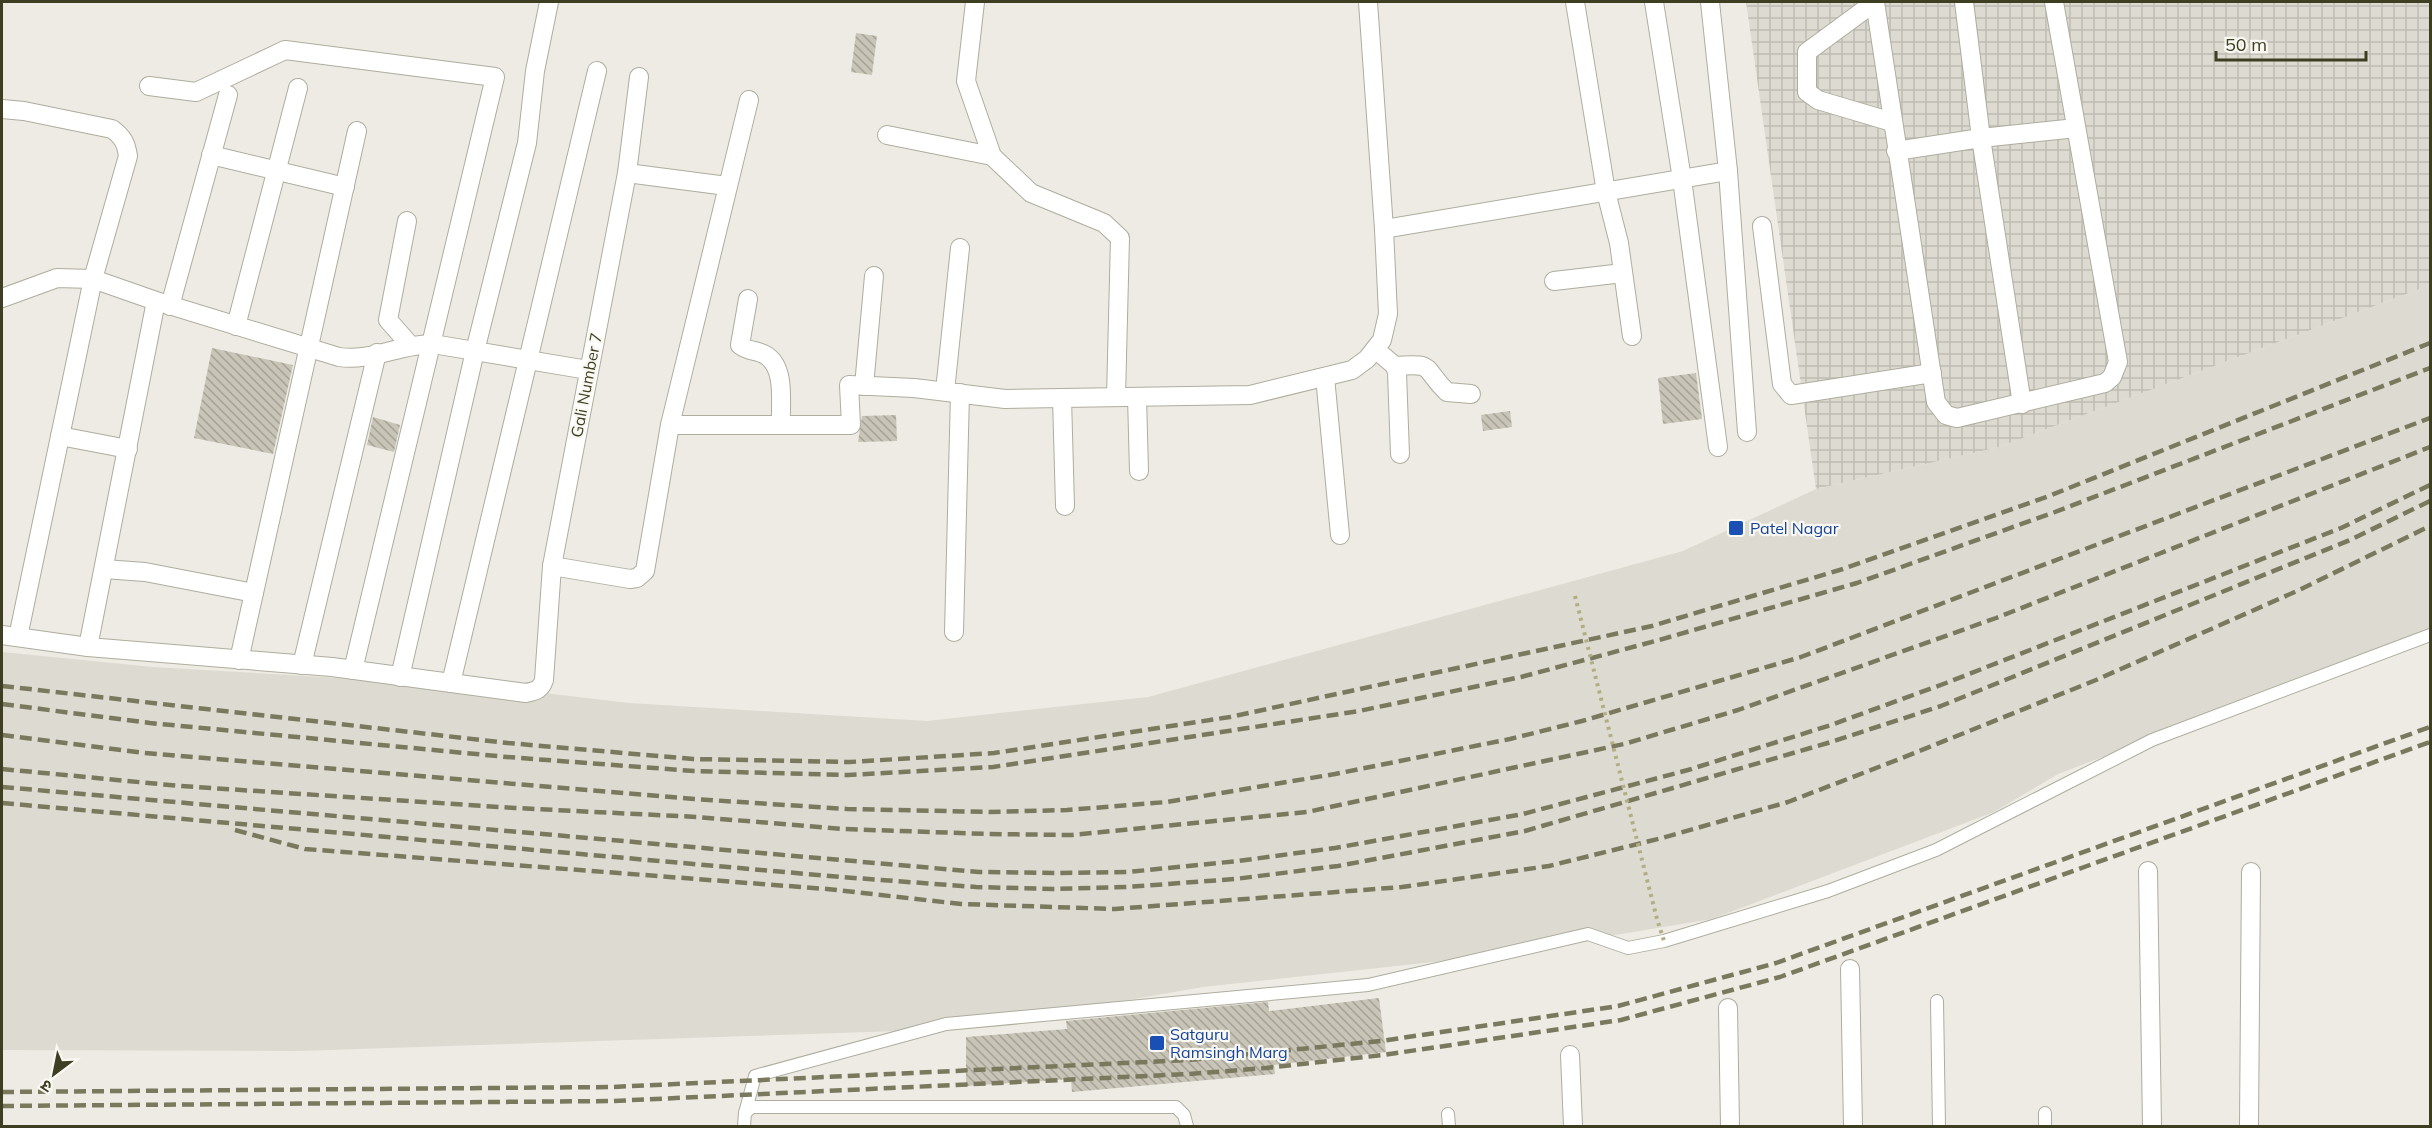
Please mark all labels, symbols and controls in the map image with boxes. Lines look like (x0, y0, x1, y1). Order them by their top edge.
scale bar (2216, 24, 2366, 62)
text: 50 m (2225, 33, 2267, 56)
street label: Gali Number 7 (566, 331, 606, 439)
place label: Patel Nagar (1750, 518, 1839, 538)
marker: Patel Nagar (1727, 519, 1745, 537)
place label: Satguru Ramsingh Marg (1170, 1024, 1288, 1062)
marker: Satguru Ramsingh Marg (1148, 1034, 1166, 1052)
north arrow (24, 1044, 84, 1104)
text: उ (36, 1075, 55, 1098)

